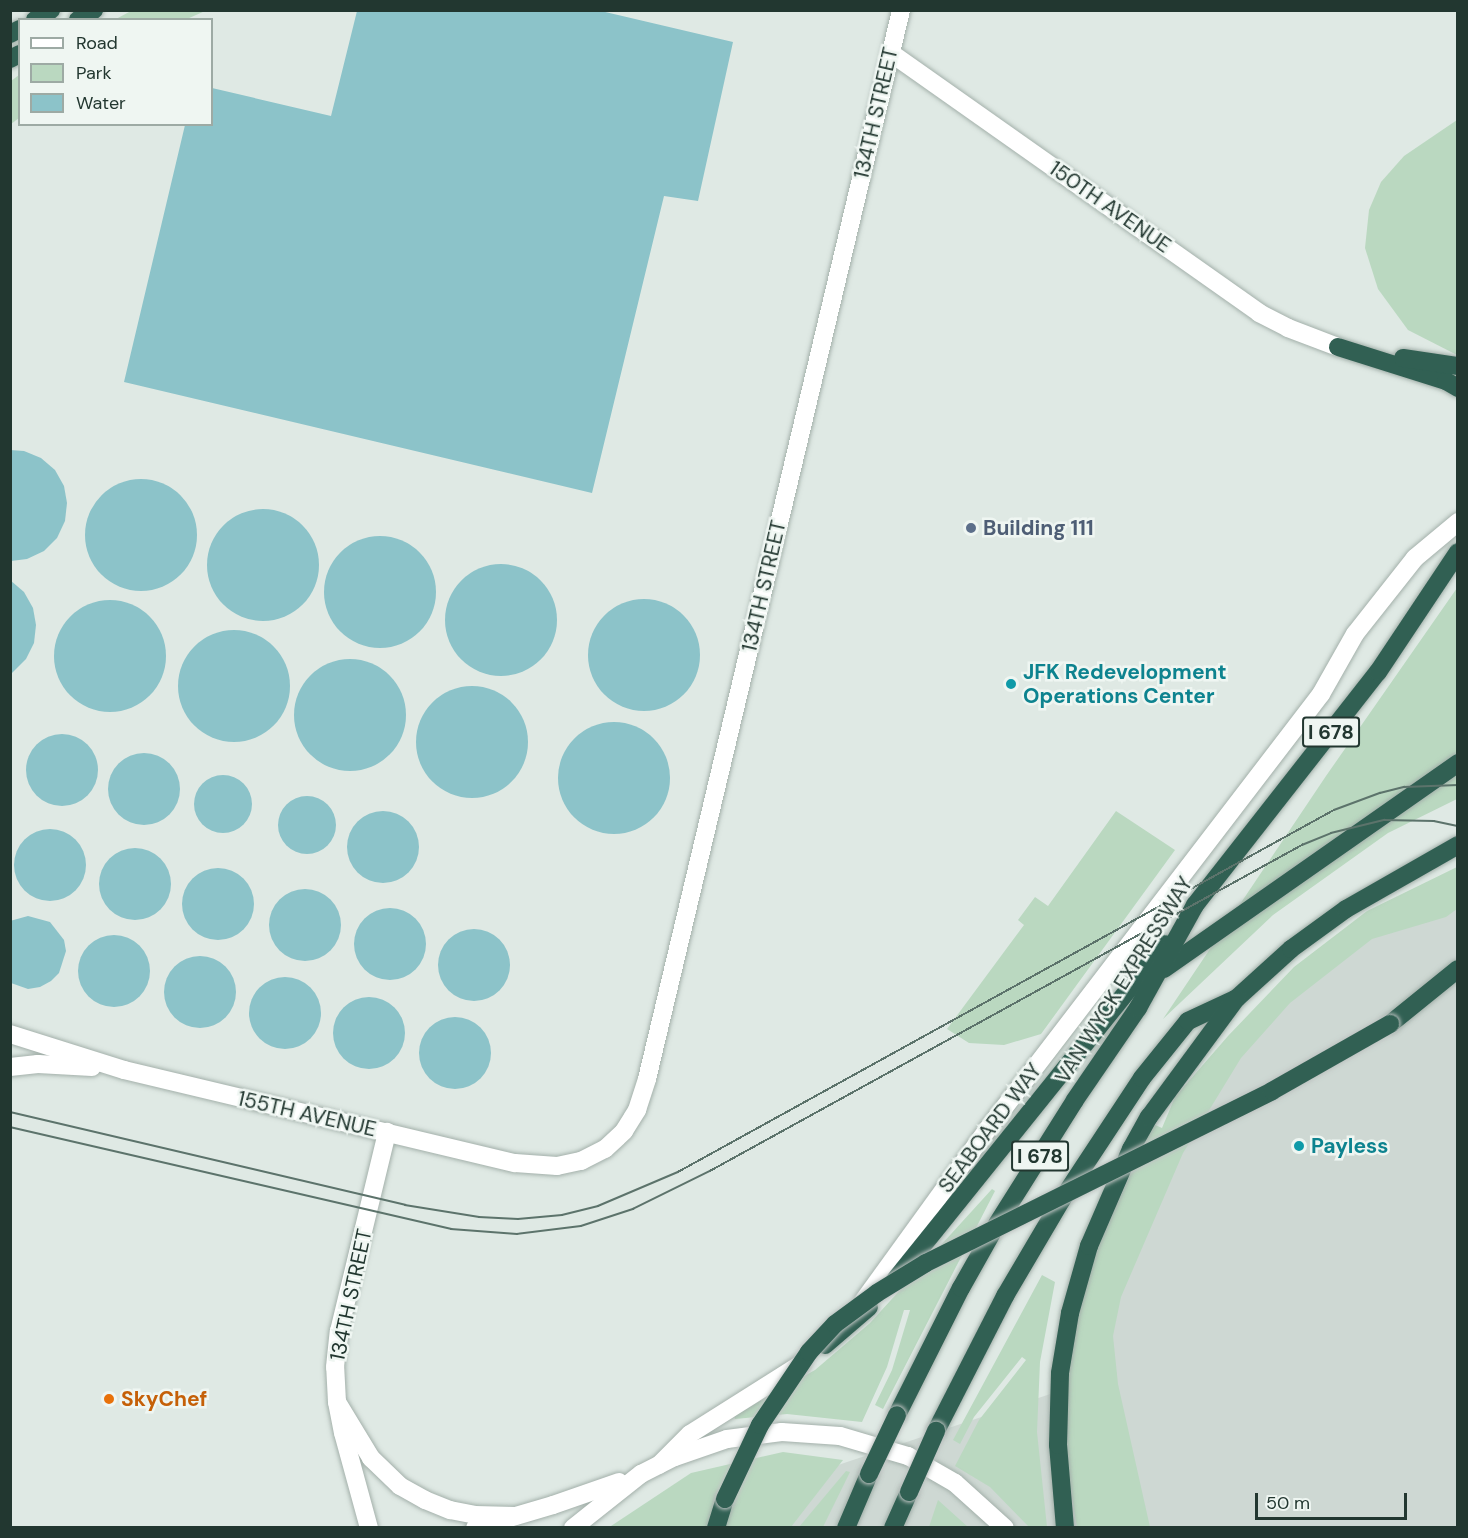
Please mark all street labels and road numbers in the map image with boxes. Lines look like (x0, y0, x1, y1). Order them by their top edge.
street label: 134TH STREET (849, 45, 903, 181)
street label: 150TH AVENUE (1044, 156, 1176, 258)
street label: 134TH STREET (737, 518, 791, 654)
road number: I 678 (1301, 715, 1361, 749)
street label: VAN WYCK EXPRESSWAY (1050, 872, 1198, 1088)
street label: SEABOARD WAY (933, 1058, 1047, 1198)
street label: 155TH AVENUE (235, 1086, 379, 1142)
road number: I 678 (1010, 1139, 1070, 1173)
street label: 134TH STREET (325, 1227, 377, 1363)

